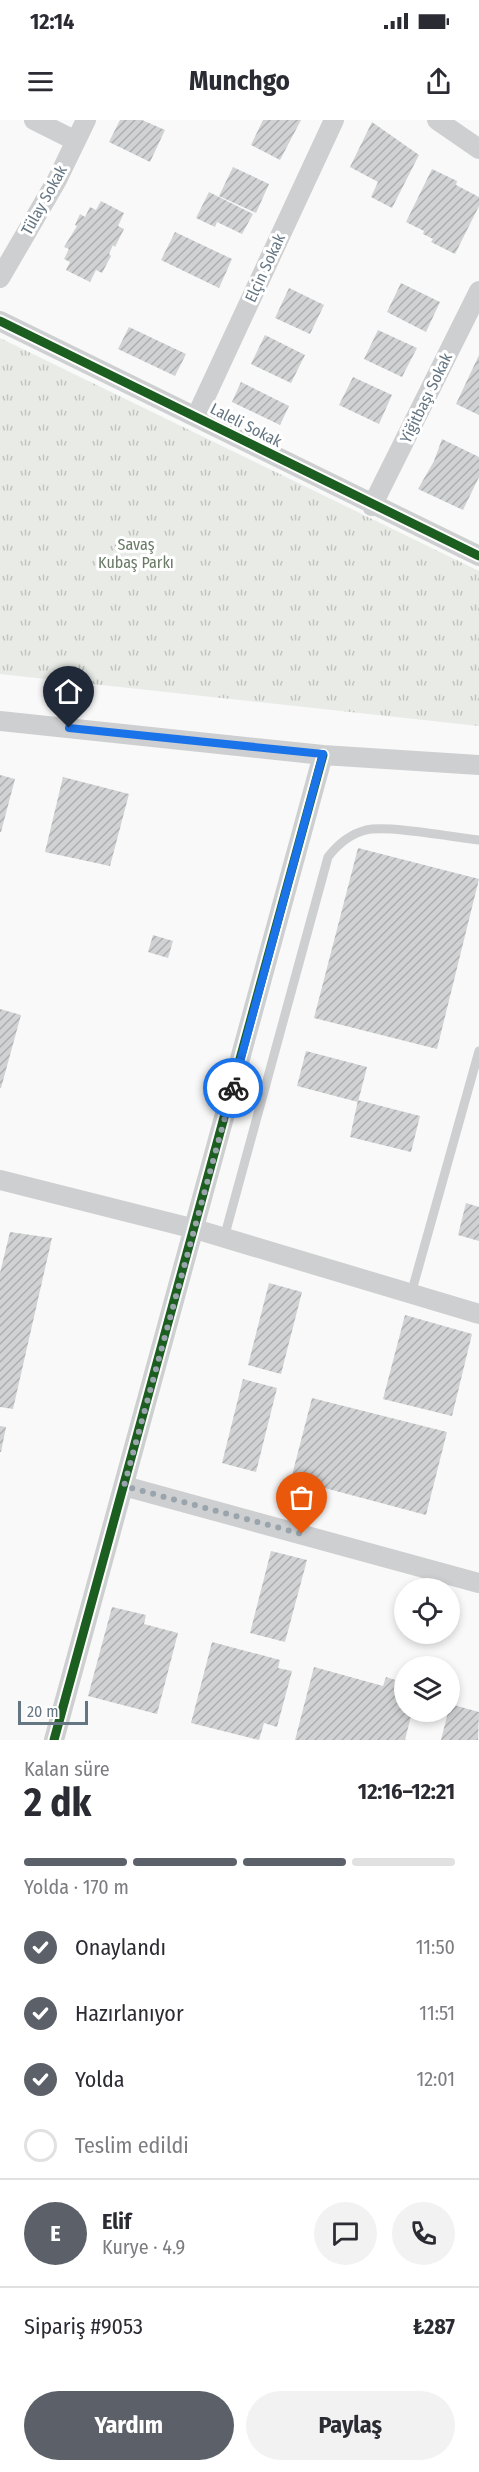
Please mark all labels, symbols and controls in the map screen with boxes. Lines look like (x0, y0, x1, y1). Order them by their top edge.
text: 12:14 (30, 8, 74, 35)
icon: menu (24, 65, 57, 98)
text: Munchgo (189, 65, 290, 97)
icon: share (422, 65, 455, 98)
street label: Tülay Sokak (17, 161, 71, 238)
street label: Elçin Sokak (241, 230, 289, 305)
street label: Yiğitbaşı Sokak (396, 349, 456, 446)
street label: Laleli Sokak (207, 399, 285, 451)
park label: Savaş Kubaş Parkı (98, 535, 174, 572)
pin (43, 666, 94, 728)
icon: home (52, 675, 85, 708)
courier (203, 1058, 263, 1118)
icon: bike (217, 1072, 250, 1105)
pin (276, 1472, 327, 1534)
icon: bag (285, 1481, 318, 1514)
map controls (394, 1578, 460, 1722)
button: locate (394, 1578, 460, 1644)
button: layers (394, 1656, 460, 1722)
scale bar (18, 1698, 88, 1726)
text: 20 m (27, 1702, 58, 1721)
text: Kalan süre (24, 1757, 110, 1781)
text: 12:16–12:21 (358, 1778, 455, 1805)
text: 2 dk (24, 1780, 91, 1826)
text: Yolda · 170 m (24, 1875, 129, 1899)
icon: check (24, 1931, 57, 1964)
text: Onaylandı (75, 1934, 166, 1961)
text: 11:50 (416, 1935, 455, 1959)
icon: check (24, 1997, 57, 2030)
text: Hazırlanıyor (75, 2000, 184, 2027)
text: 11:51 (419, 2001, 455, 2025)
icon: check (24, 2063, 57, 2096)
text: Yolda (75, 2066, 125, 2093)
text: 12:01 (416, 2067, 455, 2091)
text: Teslim edildi (75, 2132, 189, 2159)
button: chat (314, 2202, 377, 2265)
button: phone (392, 2202, 455, 2265)
text: Elif (102, 2208, 131, 2235)
text: E (50, 2220, 61, 2247)
text: Kurye · 4.9 (102, 2235, 185, 2259)
text: Sipariş #9053 (24, 2313, 143, 2340)
text: ₺287 (413, 2313, 455, 2340)
button: Yardım (24, 2391, 234, 2460)
button: Paylaş (246, 2391, 455, 2460)

